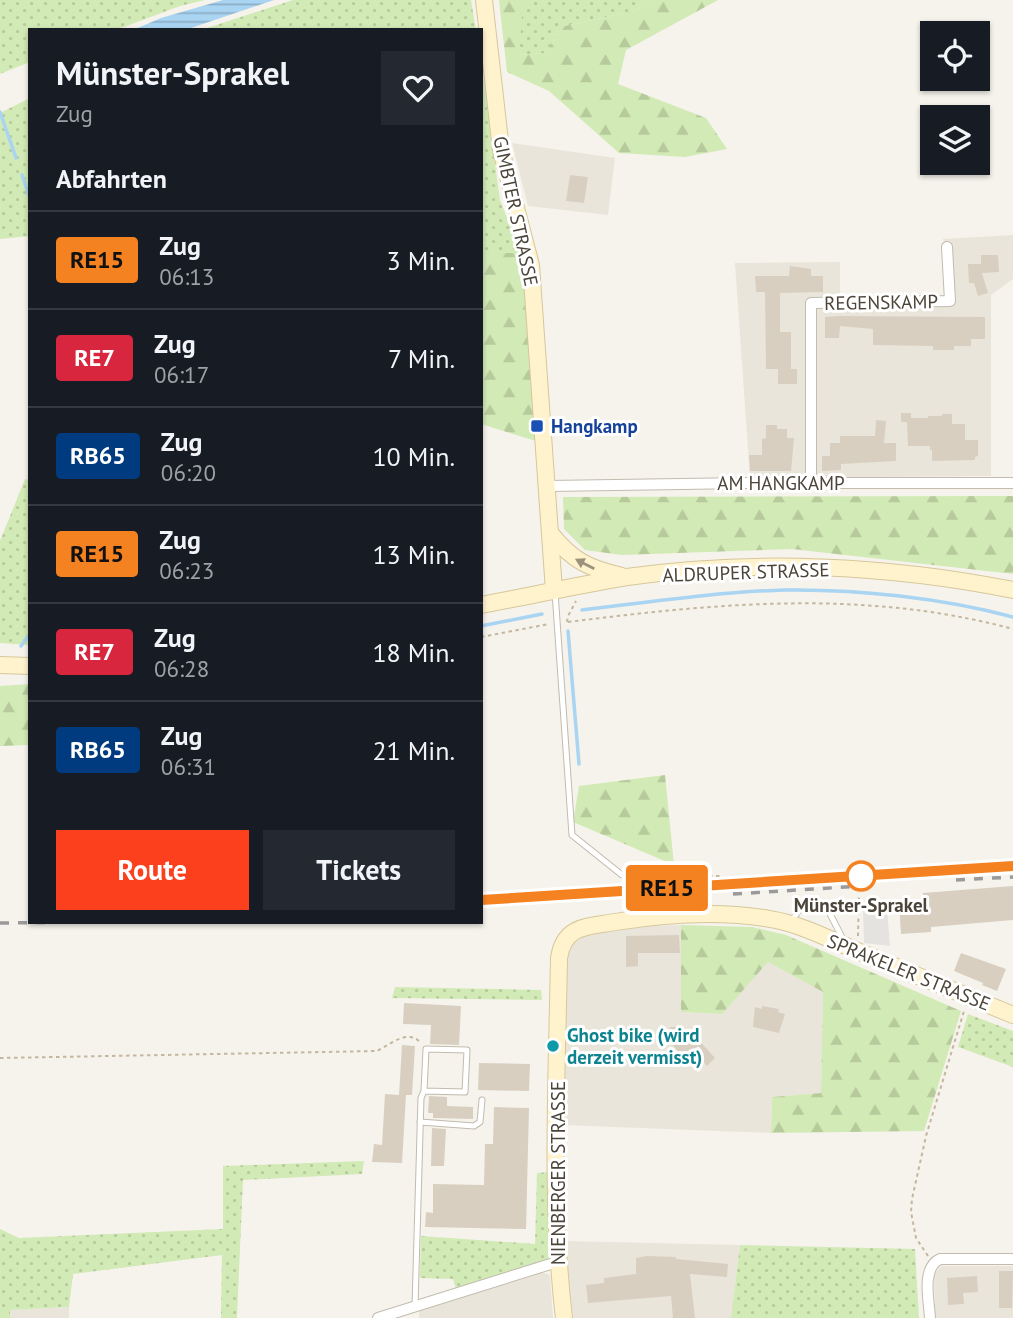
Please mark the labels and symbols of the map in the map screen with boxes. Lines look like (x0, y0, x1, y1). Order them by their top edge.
street label: GIMBTER STRASSE (488, 134, 544, 288)
street label: REGENSKAMP (824, 289, 938, 315)
place label: Hangkamp (551, 414, 638, 438)
marker: Hangkamp (529, 418, 545, 434)
street label: AM HANGKAMP (717, 471, 845, 495)
street label: ALDRUPER STRASSE (662, 557, 830, 587)
one-way arrow (575, 558, 595, 569)
marker: Münster-Sprakel (846, 861, 876, 891)
line badge: RE15 (618, 865, 716, 911)
place label: Münster-Sprakel (794, 893, 929, 917)
street label: SPRAKELER STRASSE (824, 928, 994, 1016)
place label: Ghost bike (wird derzeit vermisst) (567, 1023, 702, 1069)
marker: Ghost bike (wird derzeit vermisst) (545, 1038, 561, 1054)
street label: NIENBERGER STRASSE (546, 1081, 570, 1265)

